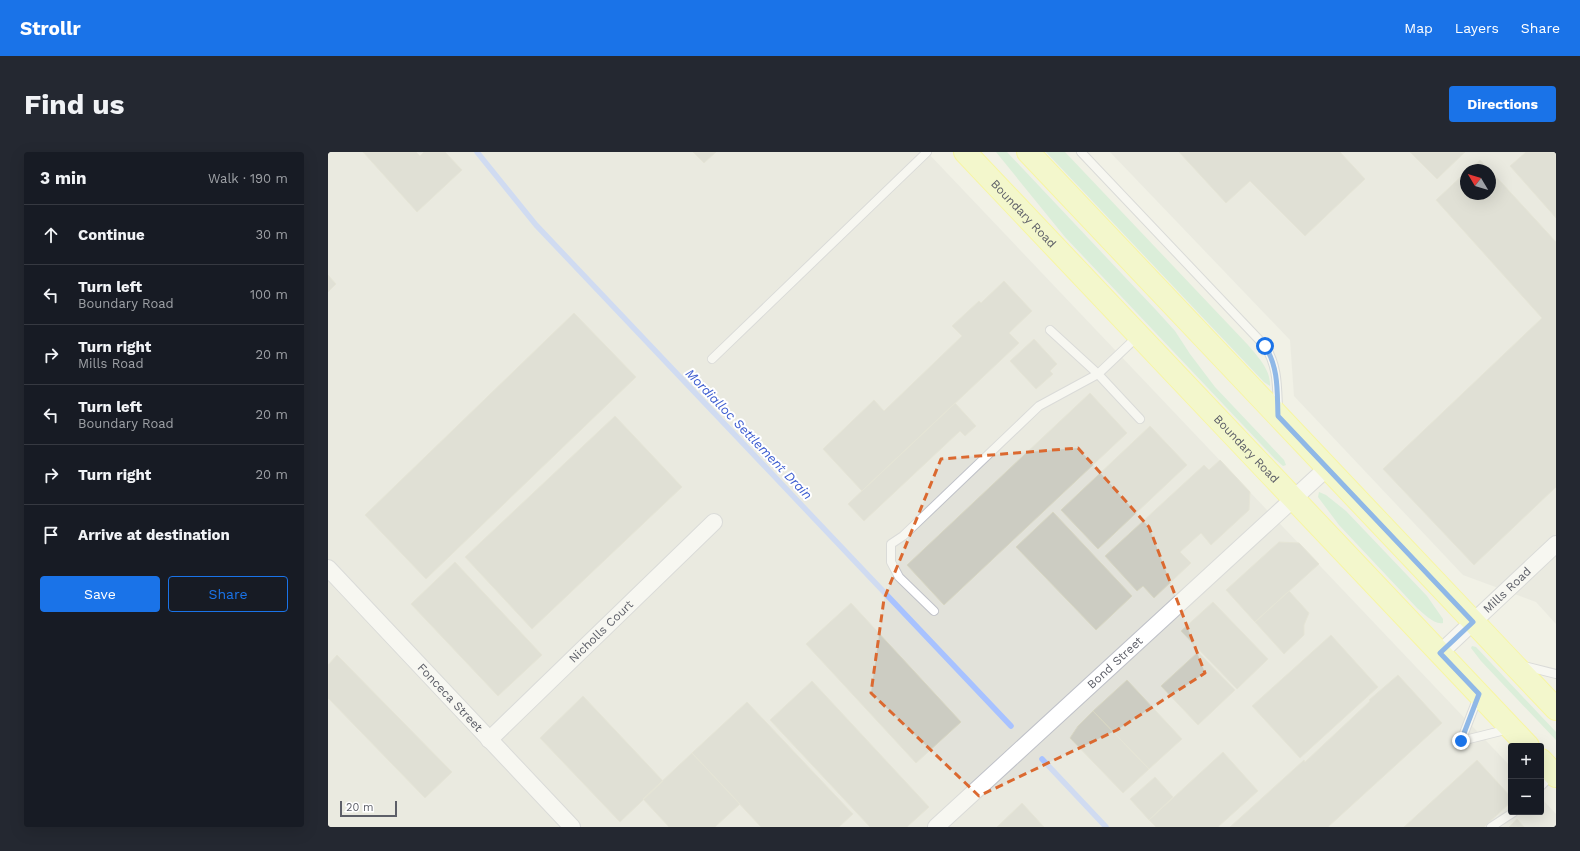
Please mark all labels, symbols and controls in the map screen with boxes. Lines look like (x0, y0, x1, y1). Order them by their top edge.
text: Strollr (20, 17, 81, 40)
text: Map (1404, 20, 1433, 36)
text: Layers (1455, 20, 1499, 36)
text: Share (1521, 20, 1560, 36)
button: Directions (1449, 86, 1556, 122)
text: Find us (24, 88, 124, 121)
north arrow (1460, 164, 1496, 200)
text: 3 min (40, 168, 86, 188)
text: Walk · 190 m (208, 171, 288, 186)
street label: Boundary Road (988, 177, 1059, 251)
icon: ahead (40, 224, 62, 246)
text: Continue (78, 226, 145, 244)
text: 30 m (256, 227, 288, 242)
text: Turn left (78, 278, 142, 296)
icon: left (40, 284, 62, 306)
text: 100 m (250, 287, 288, 302)
text: Boundary Road (78, 296, 174, 311)
route start (1256, 337, 1274, 355)
text: Turn right (78, 338, 151, 356)
icon: right (40, 344, 62, 366)
text: 20 m (256, 347, 288, 362)
text: Mills Road (78, 356, 144, 371)
water label: Mordialloc Settlement Drain (683, 366, 816, 503)
text: Turn left (78, 398, 142, 416)
icon: left (40, 404, 62, 426)
text: 20 m (256, 407, 288, 422)
street label: Boundary Road (1211, 412, 1282, 486)
text: Boundary Road (78, 416, 174, 431)
icon: right (40, 464, 62, 486)
text: Turn right (78, 466, 151, 484)
text: 20 m (256, 467, 288, 482)
icon: arrive (40, 524, 62, 546)
text: Arrive at destination (78, 526, 230, 544)
street label: Mills Road (1480, 564, 1534, 616)
button: Save (40, 576, 160, 612)
button: Share (168, 576, 288, 612)
street label: Nicholls Court (566, 597, 636, 666)
street label: Bond Street (1084, 634, 1146, 692)
street label: Fonceca Street (415, 661, 486, 735)
route end (1452, 732, 1470, 750)
map controls (1508, 743, 1544, 815)
button: + (1508, 743, 1544, 779)
button: − (1508, 779, 1544, 815)
scale bar (340, 799, 397, 818)
text: 20 m (346, 801, 374, 814)

